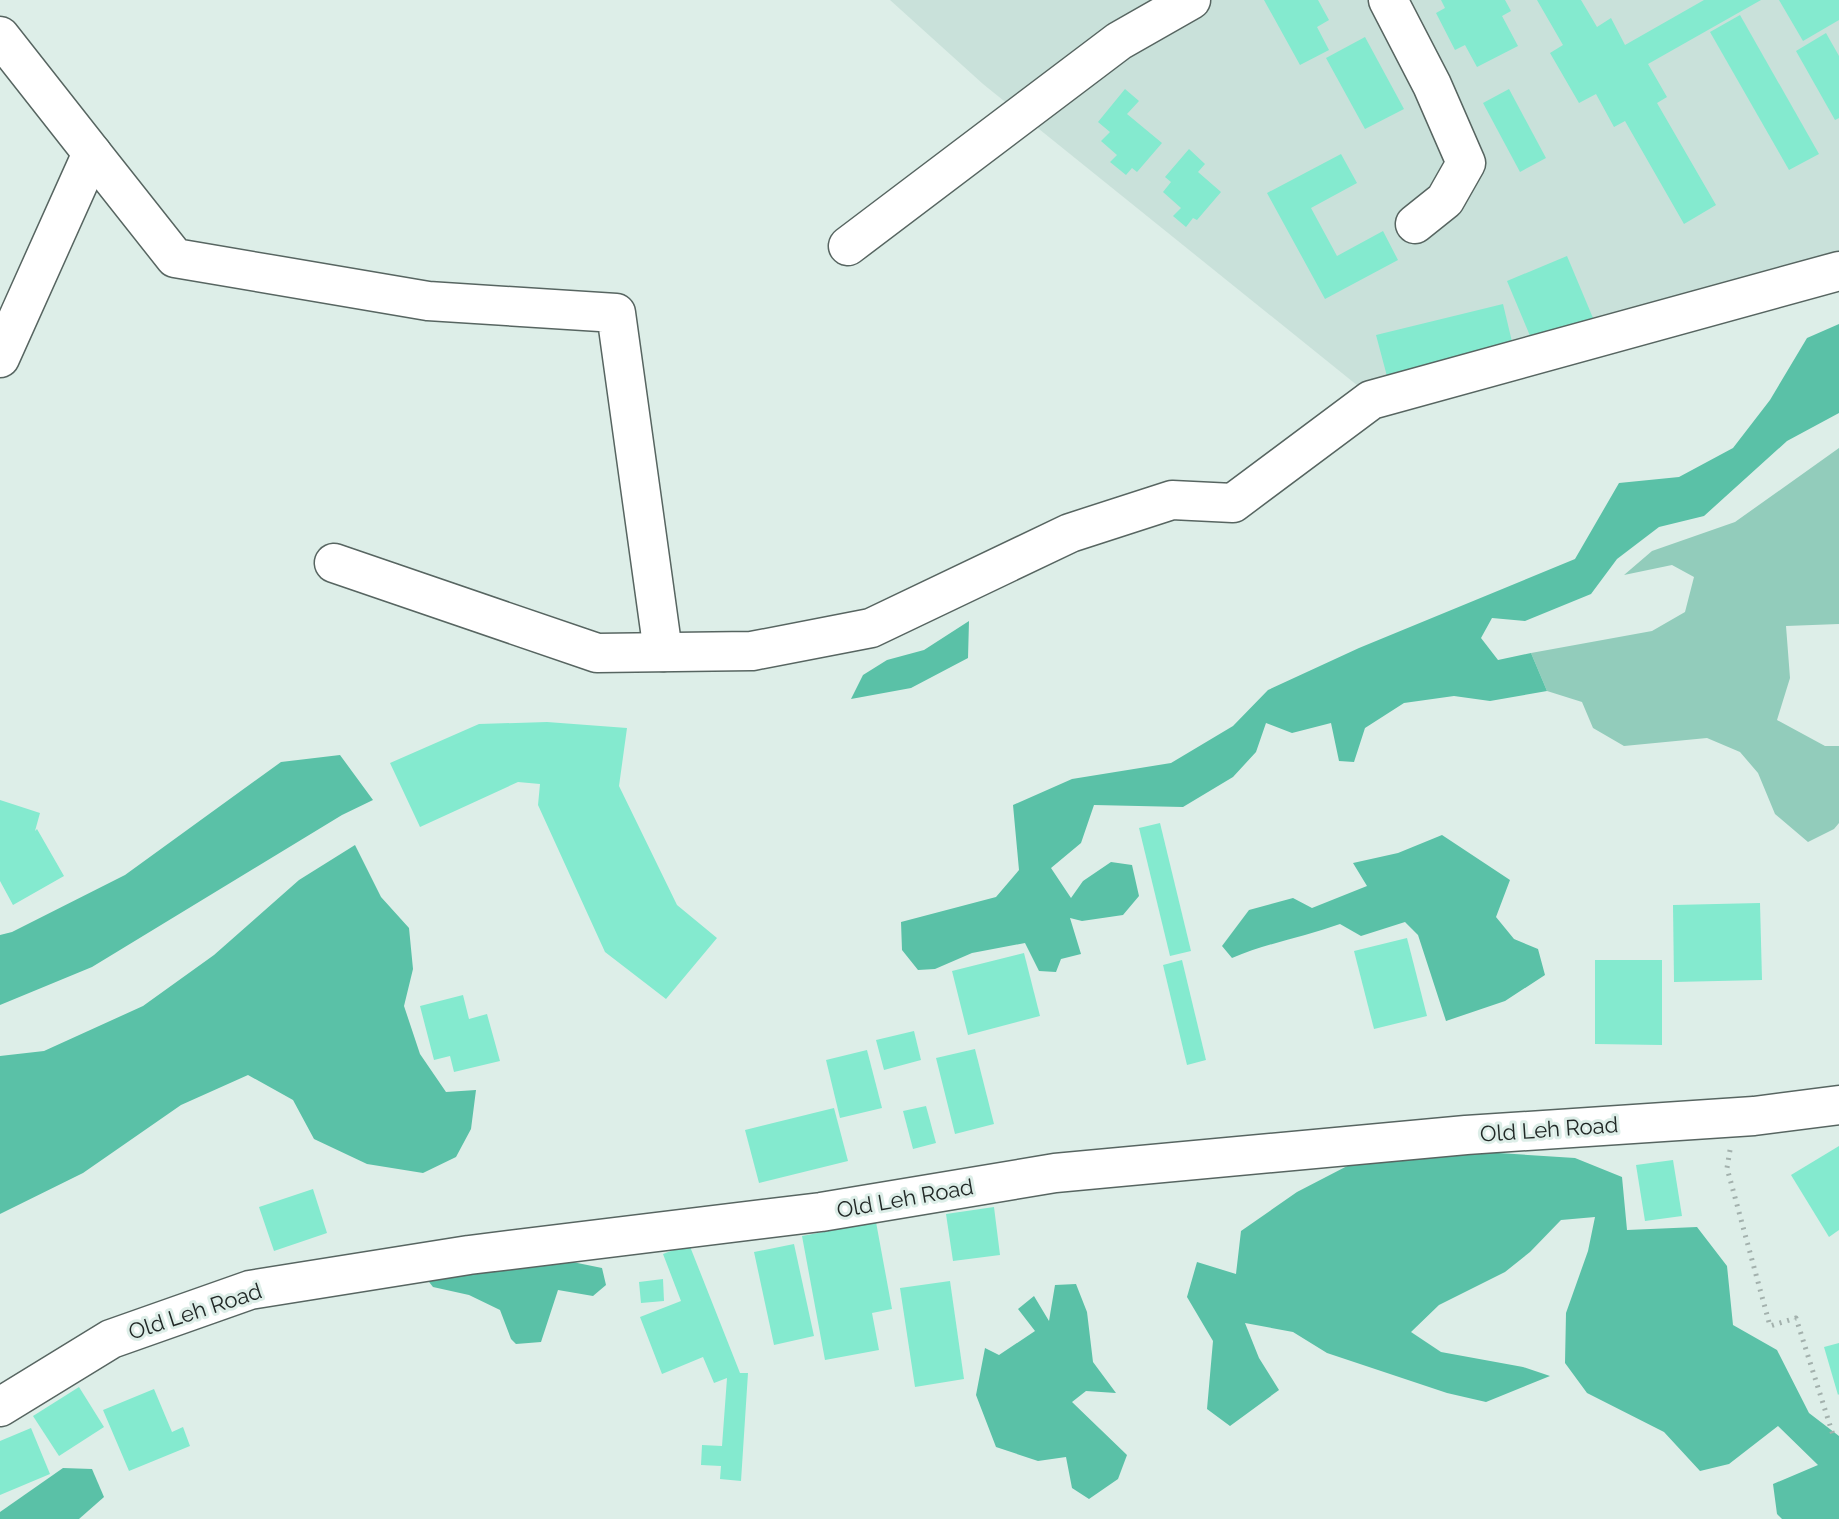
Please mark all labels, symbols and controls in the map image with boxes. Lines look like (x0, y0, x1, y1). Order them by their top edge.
street label: Old Leh Road (1479, 1111, 1619, 1147)
street label: Old Leh Road (835, 1173, 975, 1223)
street label: Old Leh Road (125, 1277, 265, 1345)

